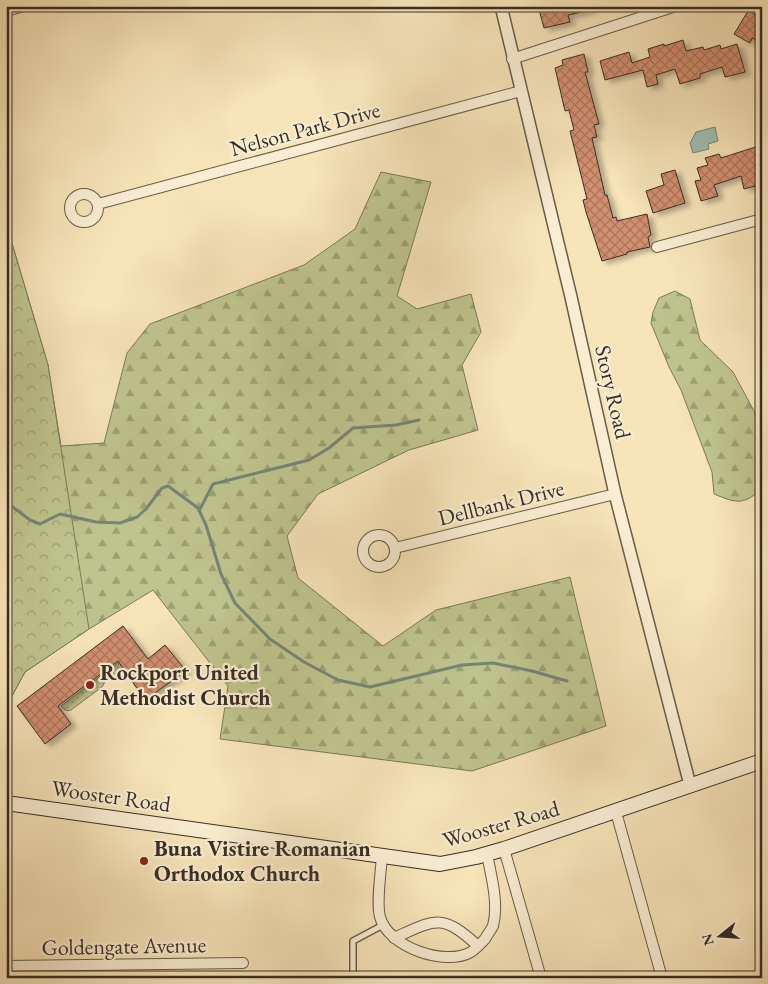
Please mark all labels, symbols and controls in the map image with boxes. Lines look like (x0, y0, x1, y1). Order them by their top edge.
street label: Nelson Park Drive (227, 95, 384, 163)
street label: Story Road (588, 342, 638, 443)
street label: Dellbank Drive (435, 473, 567, 533)
place label: Rockport United Methodist Church (100, 658, 271, 712)
marker: Rockport United Methodist Church (84, 679, 96, 691)
street label: Wooster Road (50, 773, 173, 819)
street label: Wooster Road (439, 793, 564, 854)
place label: Buna Vistire Romanian Orthodox Church (154, 834, 371, 888)
marker: Buna Vistire Romanian Orthodox Church (138, 855, 150, 867)
north arrow (696, 912, 746, 962)
street label: Goldengate Avenue (41, 930, 207, 962)
text: N (697, 931, 718, 948)

